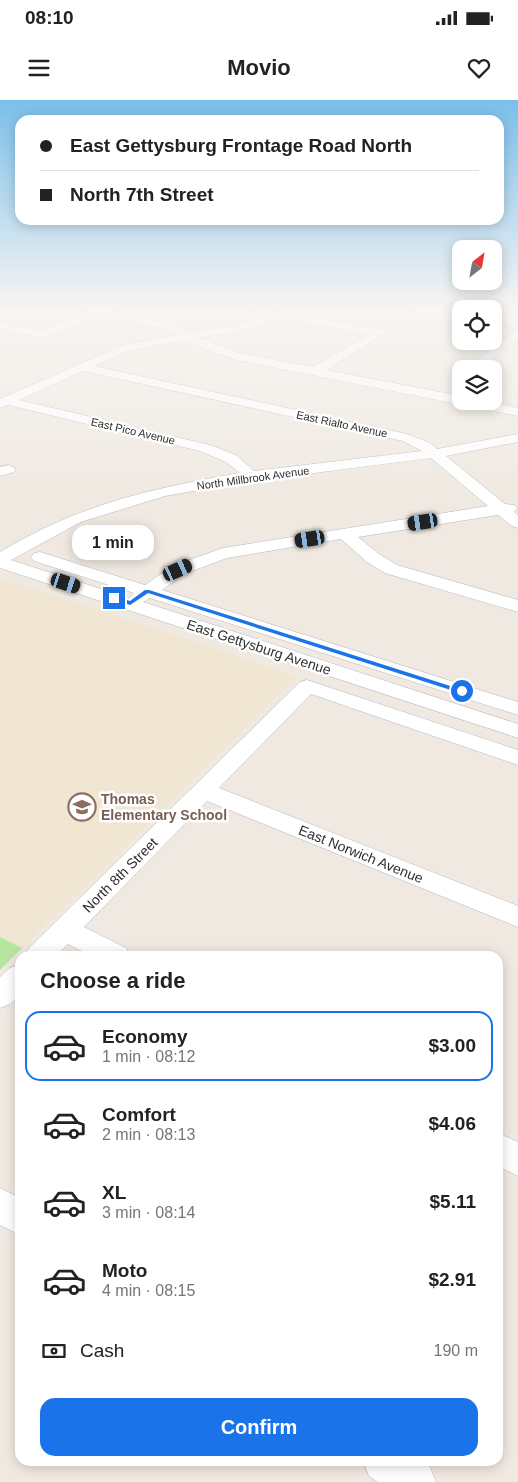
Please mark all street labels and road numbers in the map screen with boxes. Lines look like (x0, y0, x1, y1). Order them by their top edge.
street label: East Rialto Avenue (295, 408, 389, 440)
street label: East Pico Avenue (90, 415, 176, 447)
street label: North Millbrook Avenue (196, 464, 310, 492)
street label: East Gettysburg Avenue (185, 616, 333, 678)
street label: East Norwich Avenue (296, 822, 426, 886)
street label: North 8th Street (79, 834, 161, 916)

